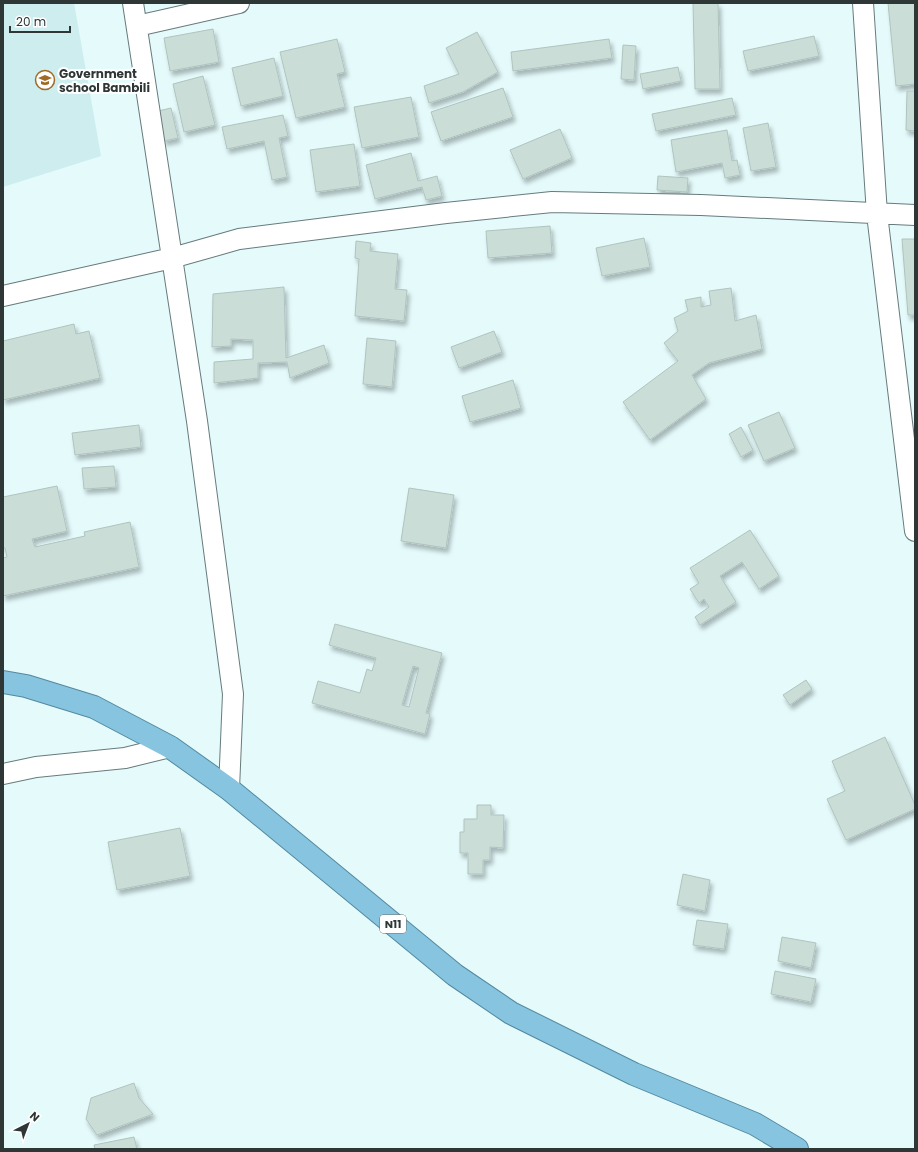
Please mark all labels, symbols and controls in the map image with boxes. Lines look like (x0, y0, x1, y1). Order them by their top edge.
scale bar (10, 8, 70, 34)
text: 20 m (16, 13, 46, 30)
place label: Government school Bambili (59, 65, 150, 96)
school or university icon: Government school Bambili (34, 69, 56, 91)
road number: N11 (380, 915, 406, 933)
north arrow (8, 1104, 48, 1144)
text: N (26, 1108, 43, 1125)

